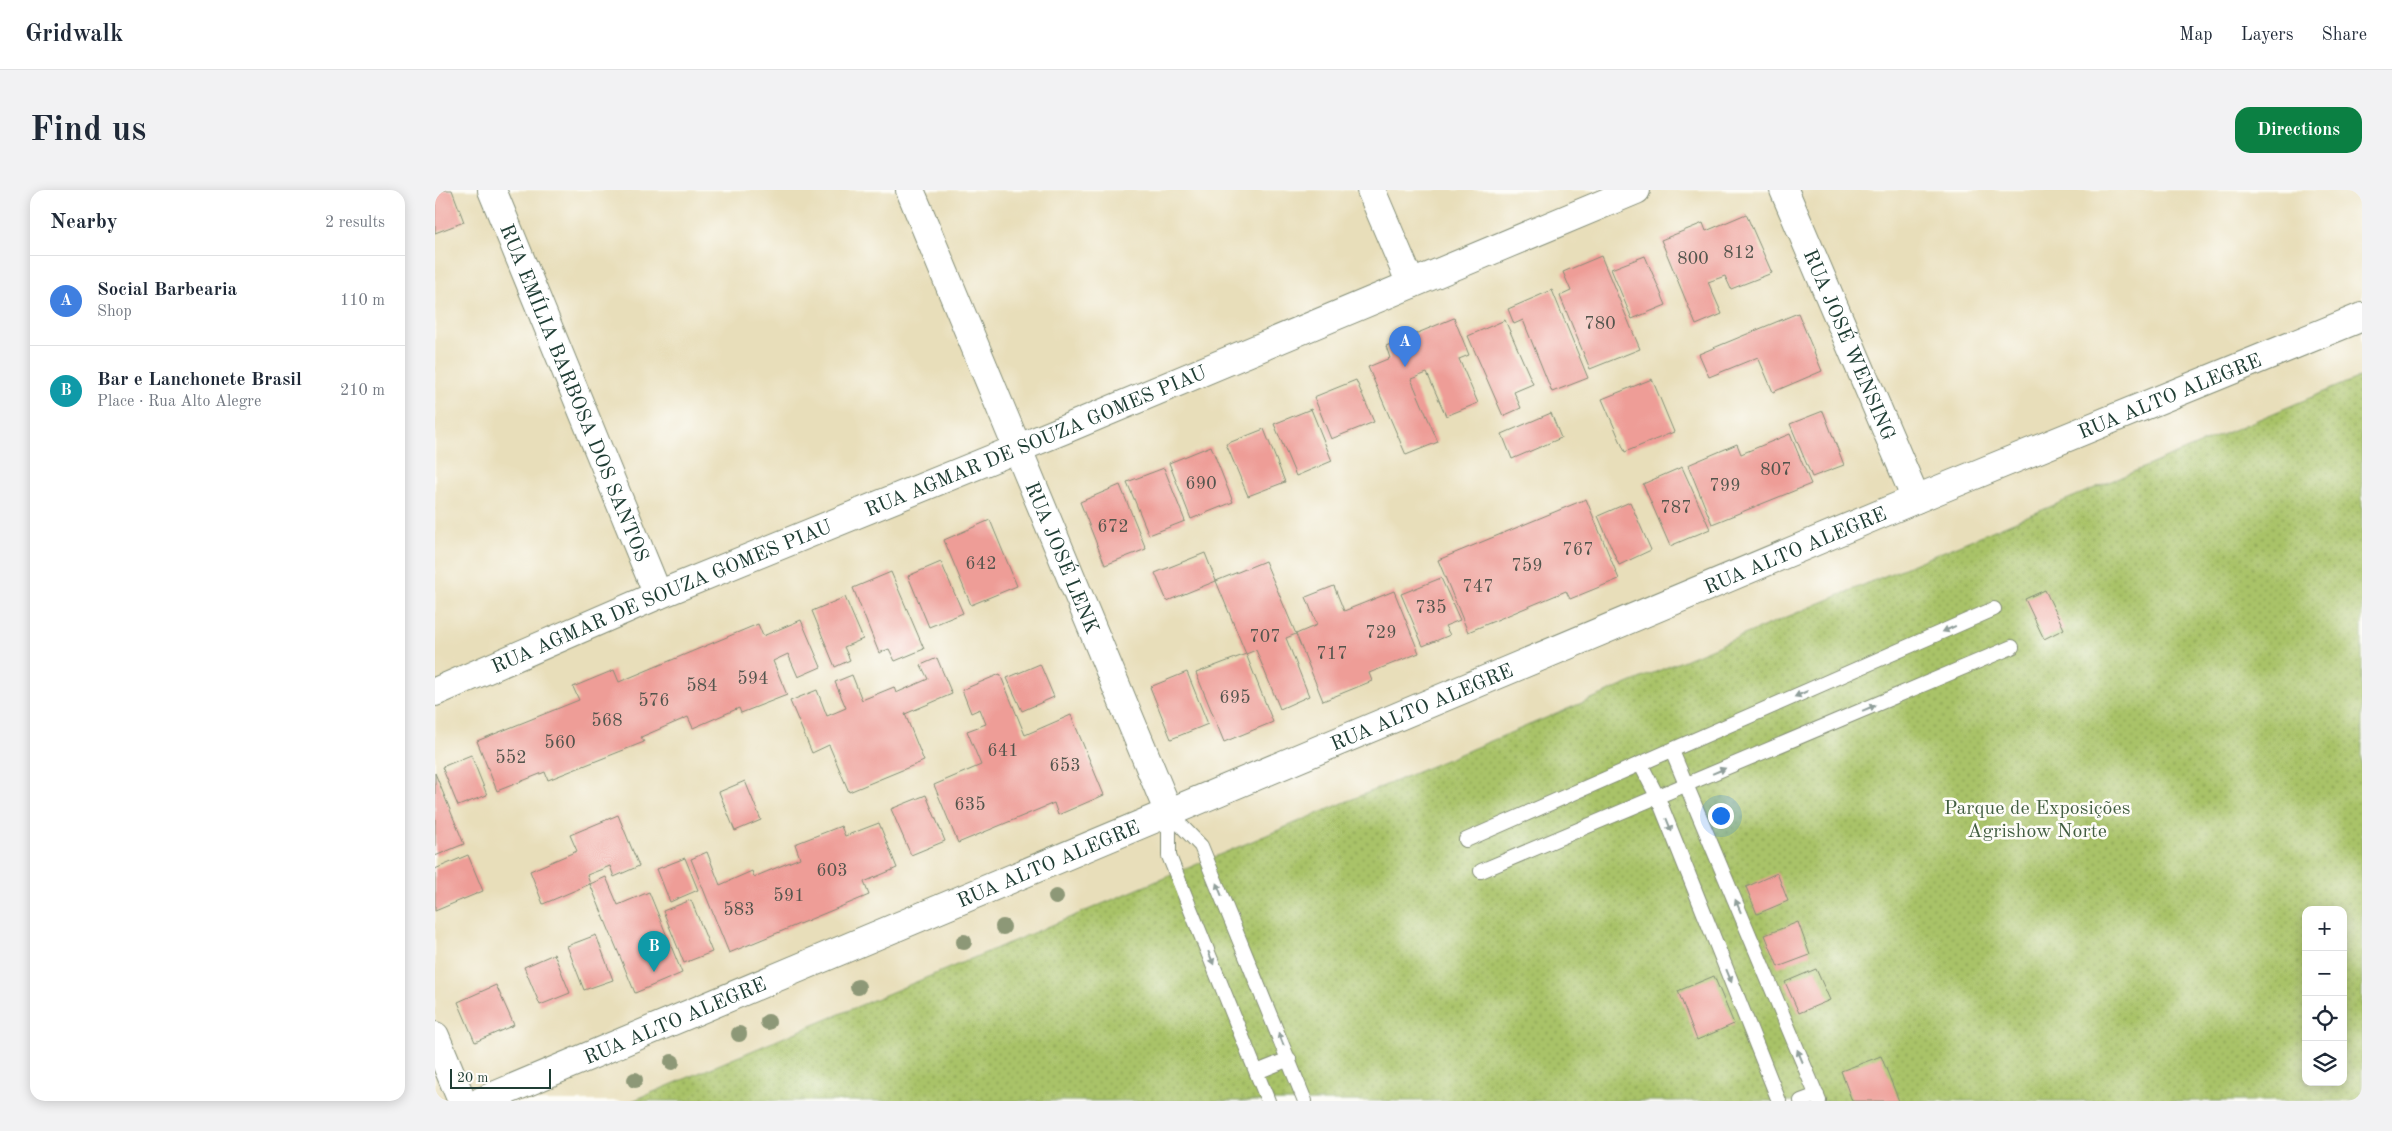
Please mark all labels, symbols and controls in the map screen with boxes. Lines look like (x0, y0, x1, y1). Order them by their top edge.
text: Gridwalk (25, 23, 123, 47)
text: Map (2179, 26, 2213, 44)
text: Layers (2241, 26, 2293, 44)
text: Share (2321, 26, 2367, 44)
button: Directions (2235, 107, 2362, 153)
text: Find us (30, 113, 146, 148)
text: Nearby (50, 212, 118, 233)
text: 2 results (325, 215, 385, 231)
street label: RUA EMÍLIA BARBOSA DOS SANTOS (495, 222, 651, 565)
house number: 812 (1723, 244, 1755, 262)
street label: RUA JOSÉ WENSING (1799, 247, 1898, 444)
house number: 800 (1677, 250, 1709, 268)
text: Social Barbearia (97, 281, 237, 300)
text: A (60, 293, 72, 309)
text: 110 m (340, 293, 385, 309)
text: Shop (97, 304, 132, 320)
house number: 780 (1584, 315, 1616, 333)
pin: A (1389, 326, 1421, 367)
street label: RUA ALTO ALEGRE (2076, 351, 2265, 444)
street label: RUA AGMAR DE SOUZA GOMES PIAU (863, 363, 1210, 522)
text: Bar e Lanchonete Brasil (97, 371, 302, 390)
text: B (60, 383, 72, 399)
text: 210 m (340, 383, 385, 399)
text: Place · Rua Alto Alegre (97, 394, 261, 410)
house number: 807 (1760, 461, 1792, 479)
house number: 690 (1185, 475, 1217, 493)
house number: 799 (1709, 477, 1741, 495)
street label: RUA JOSÉ LENK (1020, 479, 1101, 637)
house number: 787 (1660, 499, 1692, 517)
street label: RUA ALTO ALEGRE (1702, 505, 1890, 599)
street label: RUA AGMAR DE SOUZA GOMES PIAU (489, 517, 836, 678)
house number: 672 (1097, 518, 1129, 536)
house number: 767 (1562, 541, 1594, 559)
house number: 642 (965, 555, 997, 573)
house number: 759 (1511, 557, 1543, 575)
house number: 747 (1462, 578, 1494, 596)
house number: 735 (1415, 599, 1447, 617)
house number: 729 (1365, 624, 1397, 642)
one-way arrow (1942, 625, 1956, 633)
house number: 707 (1249, 628, 1281, 646)
house number: 717 (1316, 645, 1348, 663)
street label: RUA ALTO ALEGRE (1328, 661, 1516, 756)
house number: 594 (737, 670, 769, 688)
house number: 584 (686, 677, 718, 695)
house number: 695 (1219, 689, 1251, 707)
one-way arrow (1794, 691, 1808, 699)
house number: 576 (638, 692, 670, 710)
one-way arrow (1861, 704, 1876, 711)
house number: 568 (591, 712, 623, 730)
house number: 560 (544, 734, 576, 752)
house number: 641 (987, 742, 1019, 760)
house number: 552 (495, 749, 527, 767)
house number: 653 (1049, 757, 1081, 775)
one-way arrow (1712, 767, 1726, 775)
house number: 635 (954, 796, 986, 814)
park label: Parque de Exposições Agrishow Norte (1944, 799, 2130, 842)
your location (1708, 803, 1734, 829)
street label: RUA ALTO ALEGRE (955, 818, 1143, 912)
one-way arrow (1665, 818, 1673, 833)
house number: 603 (816, 862, 848, 880)
one-way arrow (1215, 881, 1223, 896)
house number: 591 (773, 887, 805, 905)
one-way arrow (1733, 899, 1741, 913)
house number: 583 (723, 901, 755, 919)
map controls (2302, 906, 2347, 1086)
button: + (2302, 906, 2347, 951)
pin: B (638, 931, 670, 972)
one-way arrow (1207, 951, 1215, 965)
button: − (2302, 951, 2347, 996)
one-way arrow (1726, 969, 1734, 983)
street label: RUA ALTO ALEGRE (581, 975, 770, 1069)
button: locate (2302, 996, 2347, 1041)
one-way arrow (1277, 1031, 1285, 1046)
button: layers (2302, 1041, 2347, 1086)
one-way arrow (1796, 1049, 1804, 1063)
scale bar (450, 1066, 551, 1089)
text: 20 m (457, 1071, 488, 1085)

